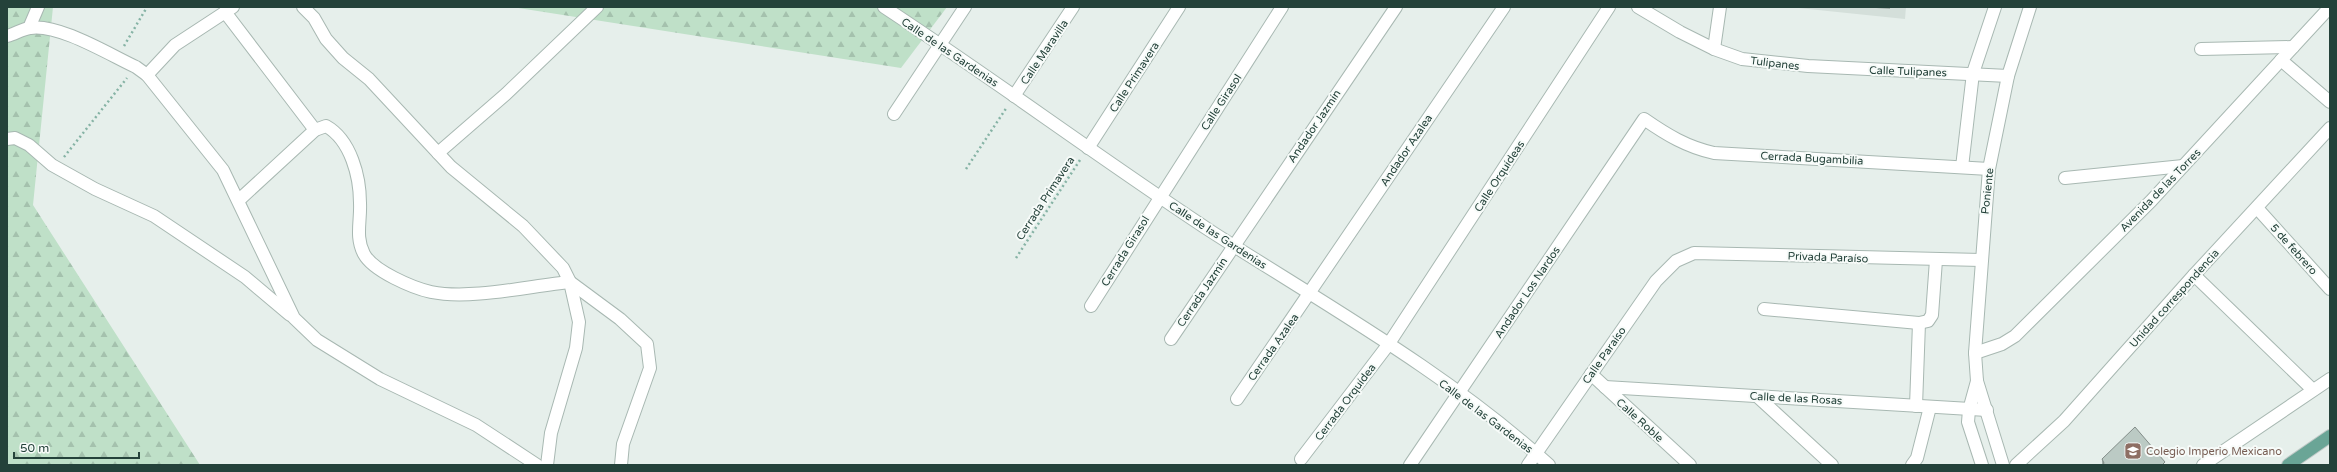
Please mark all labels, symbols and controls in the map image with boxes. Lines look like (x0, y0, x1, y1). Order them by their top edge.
street label: Calle de las Gardenias (899, 15, 1001, 90)
street label: Calle Maravilla (1018, 17, 1071, 87)
street label: Calle Primavera (1107, 40, 1162, 115)
street label: Tulipanes (1750, 54, 1800, 73)
street label: Calle Tulipanes (1869, 64, 1947, 79)
street label: Calle Girasol (1198, 72, 1244, 133)
street label: Andador Jazmín (1285, 87, 1344, 165)
street label: Andador Azalea (1378, 112, 1435, 189)
street label: Calle Orquídeas (1472, 138, 1527, 214)
street label: Avenida de las Torres (2117, 146, 2204, 235)
street label: Cerrada Bugambilia (1760, 149, 1864, 168)
street label: Cerrada Primavera (1014, 154, 1077, 243)
street label: Poniente (1979, 167, 1996, 215)
street label: Calle de las Gardenias (1166, 199, 1269, 272)
street label: Cerrada Girasol (1099, 214, 1152, 289)
street label: 5 de febrero (2267, 221, 2320, 278)
street label: Andador Los Nardos (1492, 244, 1563, 341)
street label: Unidad correspondencia (2127, 247, 2222, 350)
street label: Privada Paraíso (1787, 250, 1869, 265)
street label: Cerrada Jazmín (1174, 255, 1230, 329)
street label: Cerrada Azalea (1245, 311, 1301, 383)
street label: Calle Paraíso (1580, 324, 1629, 386)
street label: Cerrada Orquídea (1312, 361, 1379, 443)
street label: Calle de las Gardenias (1436, 377, 1535, 456)
street label: Calle de las Rosas (1749, 390, 1843, 407)
street label: Calle Roble (1613, 396, 1666, 445)
scale bar (14, 434, 139, 460)
text: 50 m (20, 441, 49, 455)
school or university icon: Colegio Imperio Mexicano (2123, 441, 2143, 461)
place label: Colegio Imperio Mexicano (2146, 445, 2282, 458)

